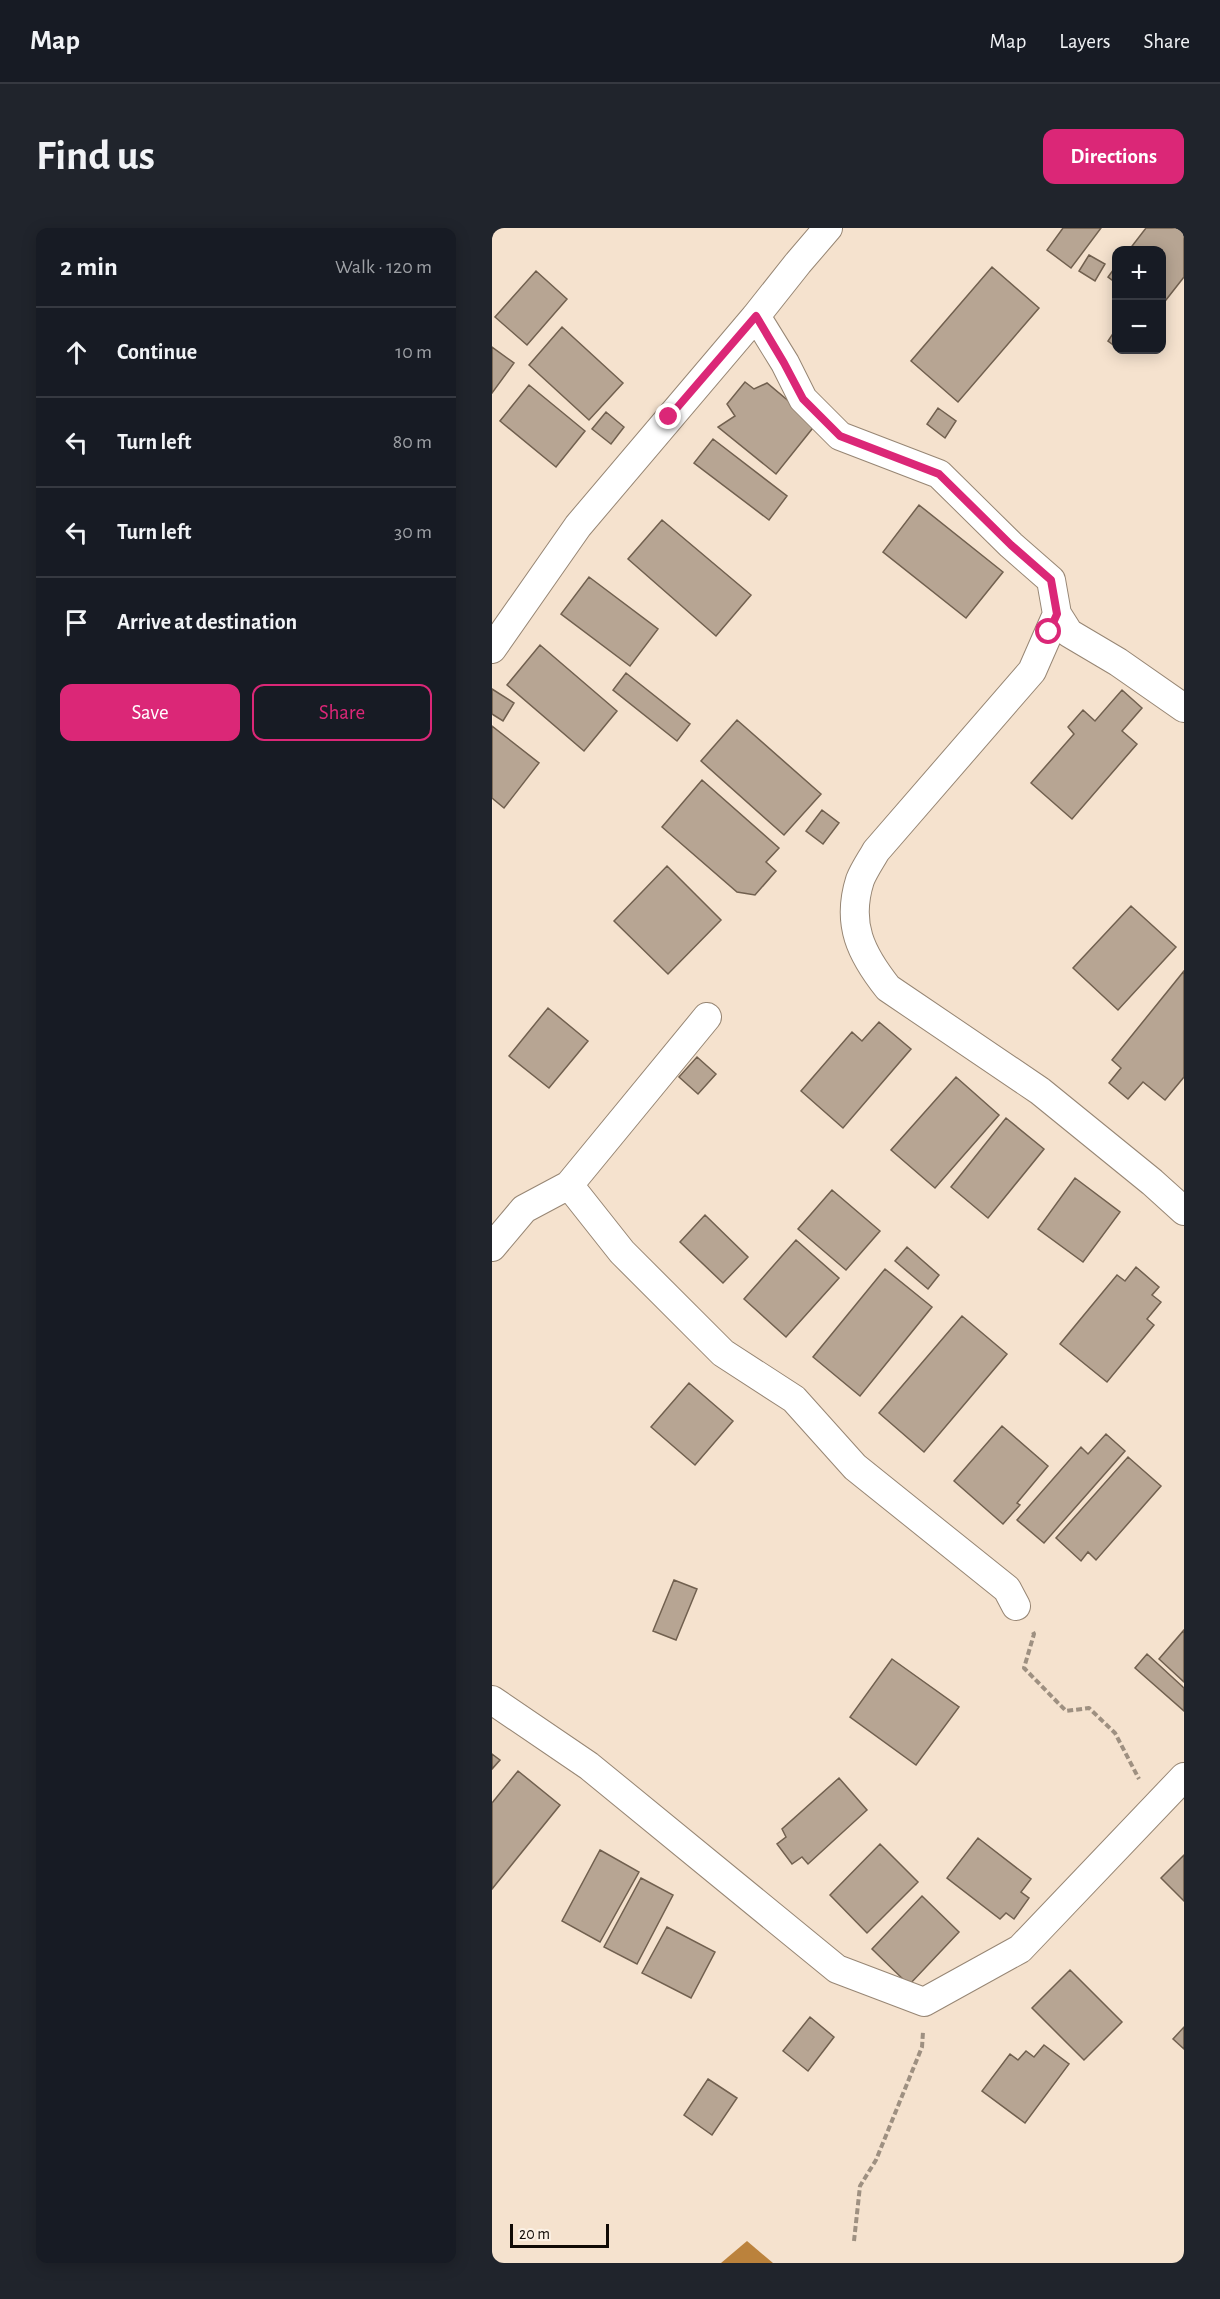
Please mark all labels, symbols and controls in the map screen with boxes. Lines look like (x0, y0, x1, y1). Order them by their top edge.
text: Map (30, 27, 80, 55)
text: Map (990, 31, 1026, 52)
text: Layers (1059, 31, 1110, 52)
text: Share (1143, 31, 1190, 52)
button: Directions (1043, 129, 1184, 184)
text: Find us (36, 135, 155, 177)
map controls (1112, 246, 1166, 354)
button: + (1112, 246, 1166, 300)
text: 2 min (60, 254, 118, 280)
text: Walk · 120 m (335, 257, 432, 277)
button: − (1112, 300, 1166, 354)
icon: ahead (60, 336, 93, 369)
text: Continue (117, 341, 197, 363)
text: 10 m (395, 342, 432, 362)
route end (655, 403, 681, 429)
icon: left (60, 426, 93, 459)
text: Turn left (117, 431, 191, 453)
text: 80 m (393, 432, 432, 452)
icon: left (60, 516, 93, 549)
text: Turn left (117, 521, 191, 543)
text: 30 m (394, 522, 432, 542)
icon: arrive (60, 606, 93, 639)
text: Arrive at destination (117, 611, 297, 633)
route start (1035, 618, 1061, 644)
button: Save (60, 684, 240, 741)
button: Share (252, 684, 432, 741)
scale bar (510, 2221, 609, 2248)
text: 20 m (519, 2226, 550, 2242)

